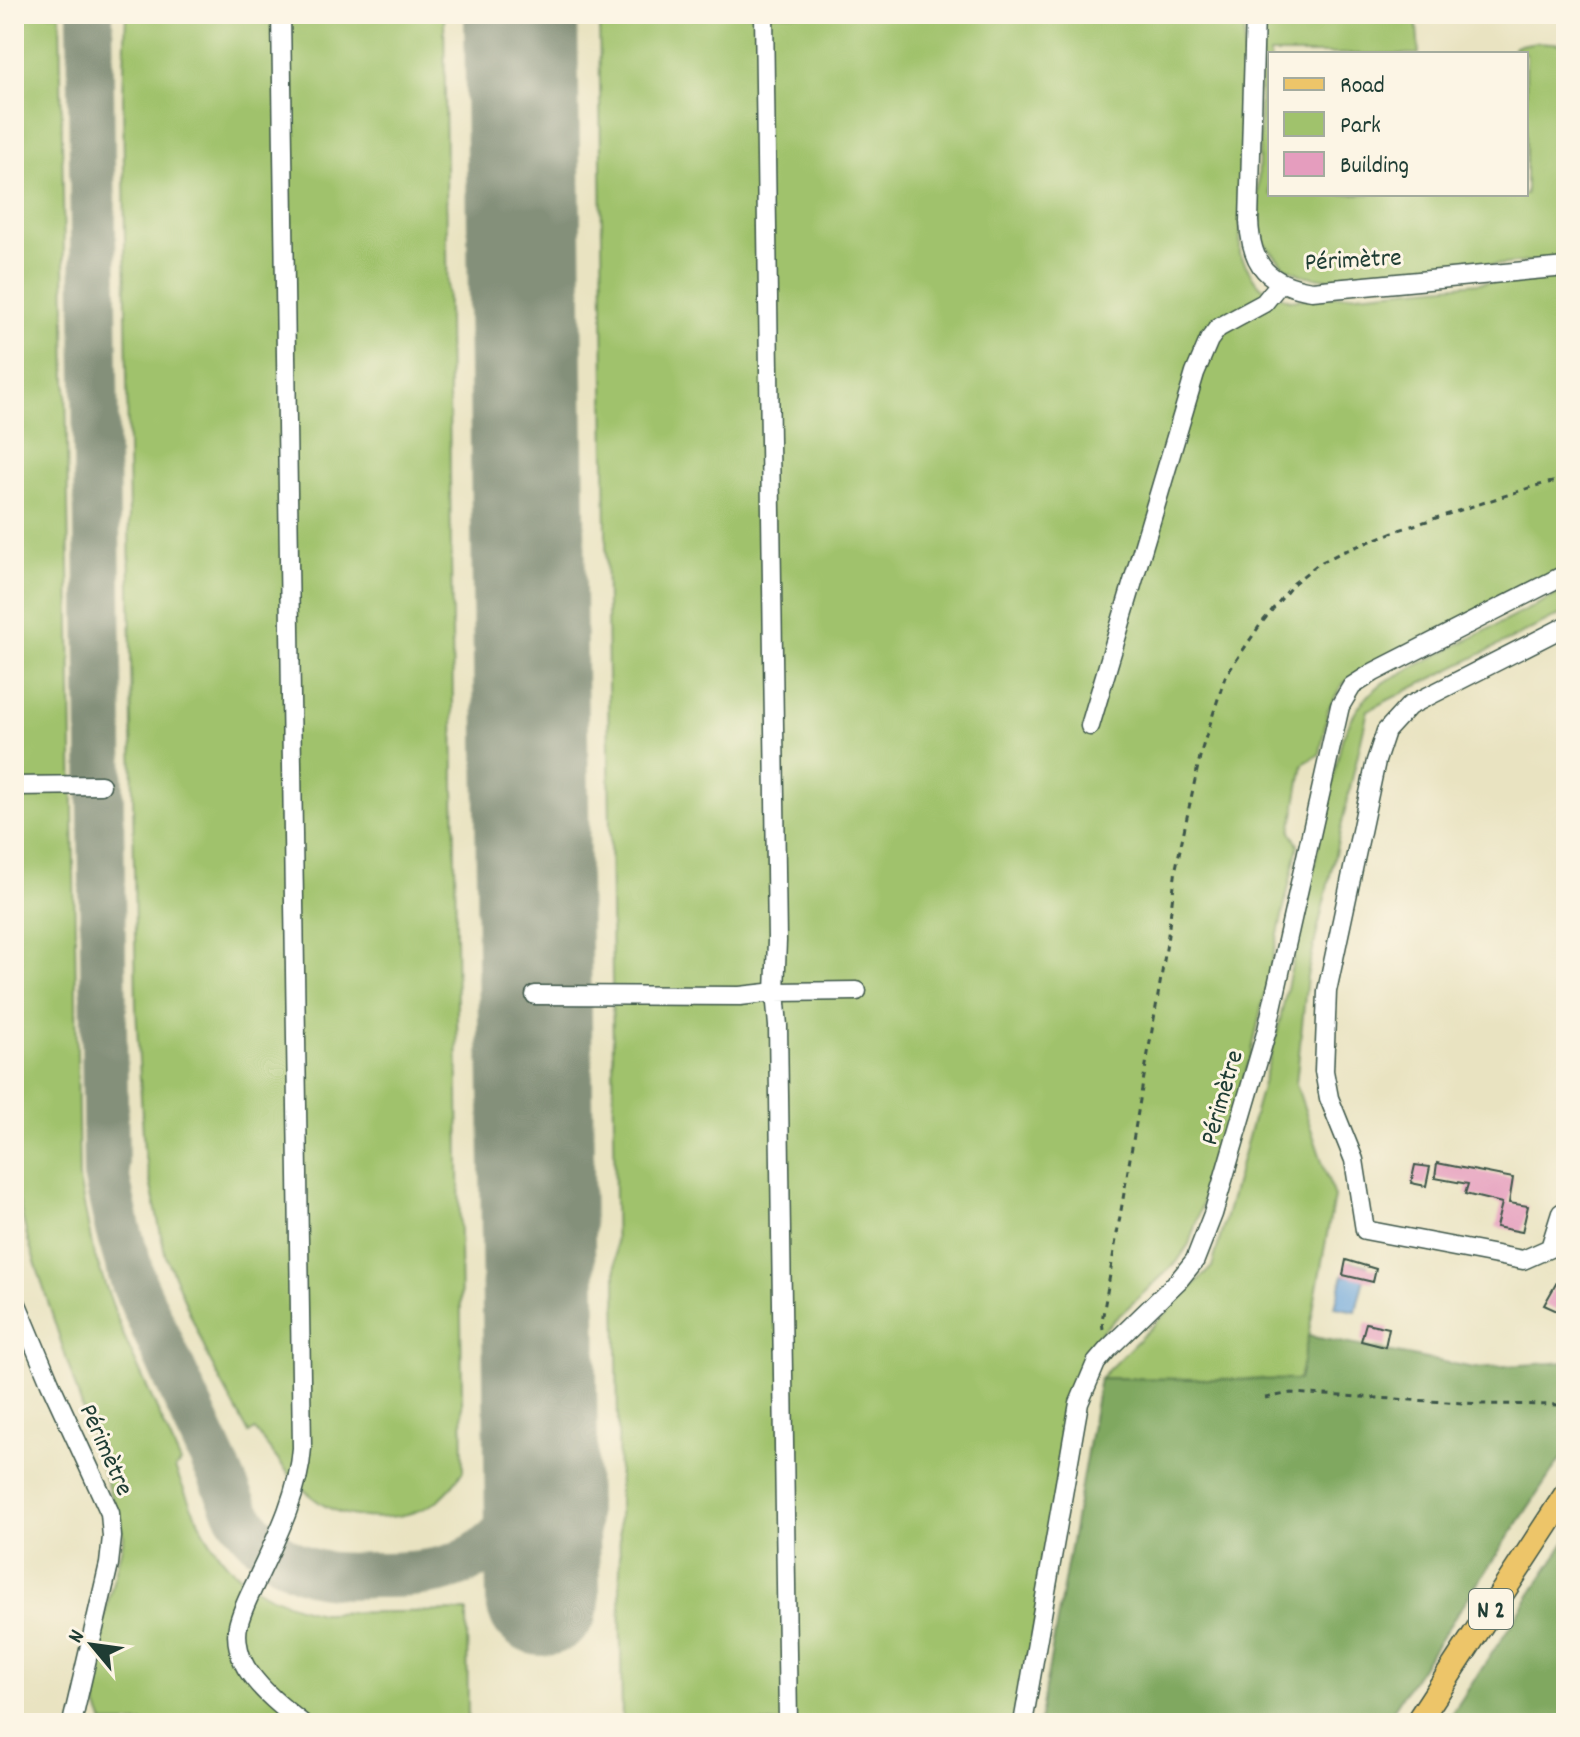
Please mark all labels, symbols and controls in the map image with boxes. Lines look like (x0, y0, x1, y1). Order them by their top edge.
legend (1268, 52, 1528, 196)
text: Road (1340, 70, 1385, 104)
text: Park (1340, 110, 1381, 144)
text: Building (1340, 150, 1409, 184)
street label: Périmètre (1304, 240, 1403, 283)
street label: Périmètre (1192, 1046, 1255, 1150)
street label: Périmètre (68, 1399, 141, 1502)
road number: N 2 (1469, 1589, 1513, 1629)
north arrow (52, 1605, 132, 1685)
text: N (61, 1625, 94, 1649)

